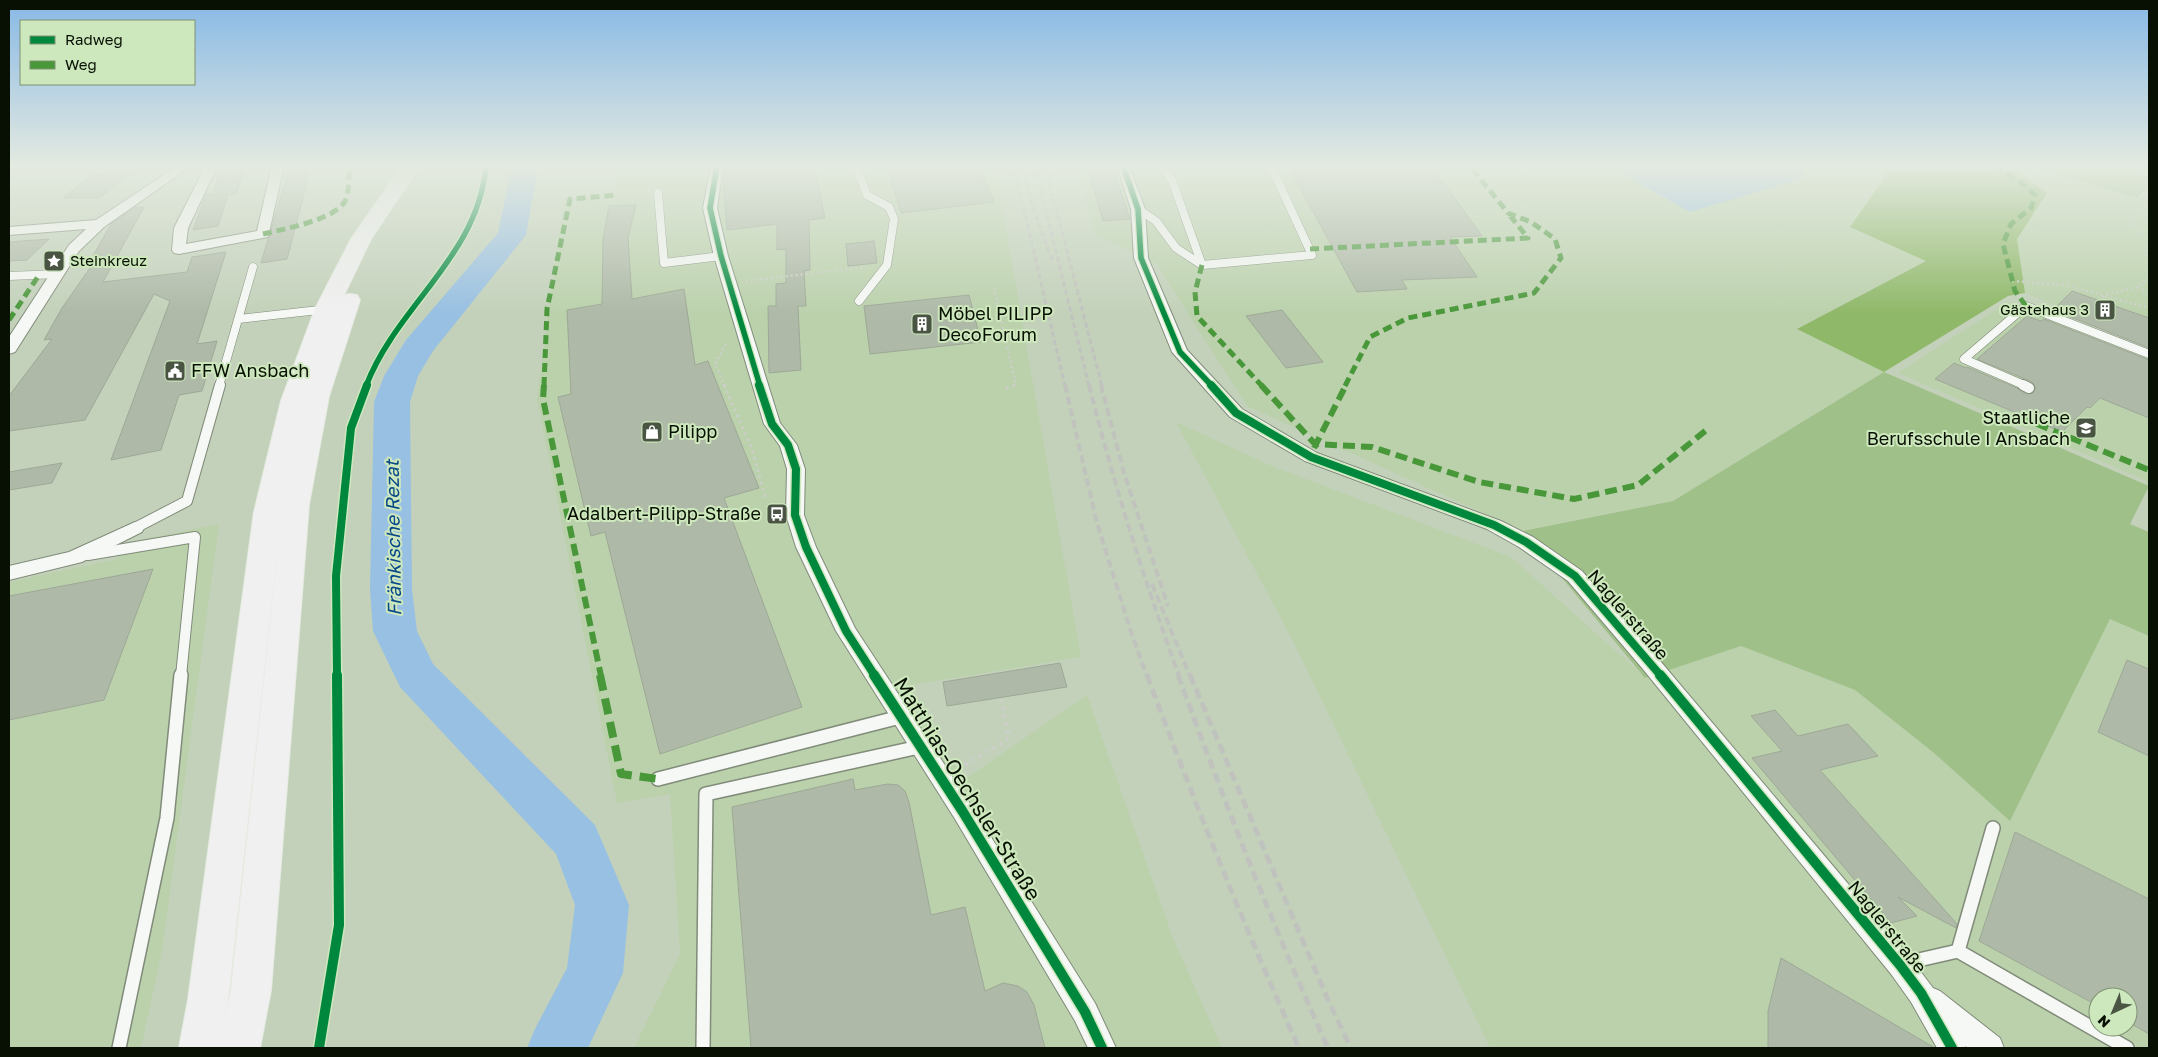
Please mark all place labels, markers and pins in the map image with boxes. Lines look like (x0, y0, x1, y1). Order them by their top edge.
place icon: Steinkreuz (42, 249, 66, 273)
place label: Steinkreuz (70, 251, 147, 269)
building icon: Gästehaus 3 (2093, 298, 2117, 322)
place label: Gästehaus 3 (2000, 300, 2089, 318)
place label: Möbel PILIPP DecoForum (938, 302, 1053, 345)
building icon: Möbel PILIPP DecoForum (910, 312, 934, 336)
public building icon: FFW Ansbach (163, 359, 187, 383)
place label: FFW Ansbach (191, 359, 309, 381)
place label: Staatliche Berufsschule I Ansbach (1867, 406, 2070, 449)
school or university icon: Staatliche Berufsschule I Ansbach (2074, 416, 2098, 440)
shop icon: Pilipp (640, 420, 664, 444)
place label: Pilipp (668, 420, 717, 442)
place label: Adalbert-Pilipp-Straße (567, 502, 761, 524)
bus stop icon: Adalbert-Pilipp-Straße (765, 502, 789, 526)

